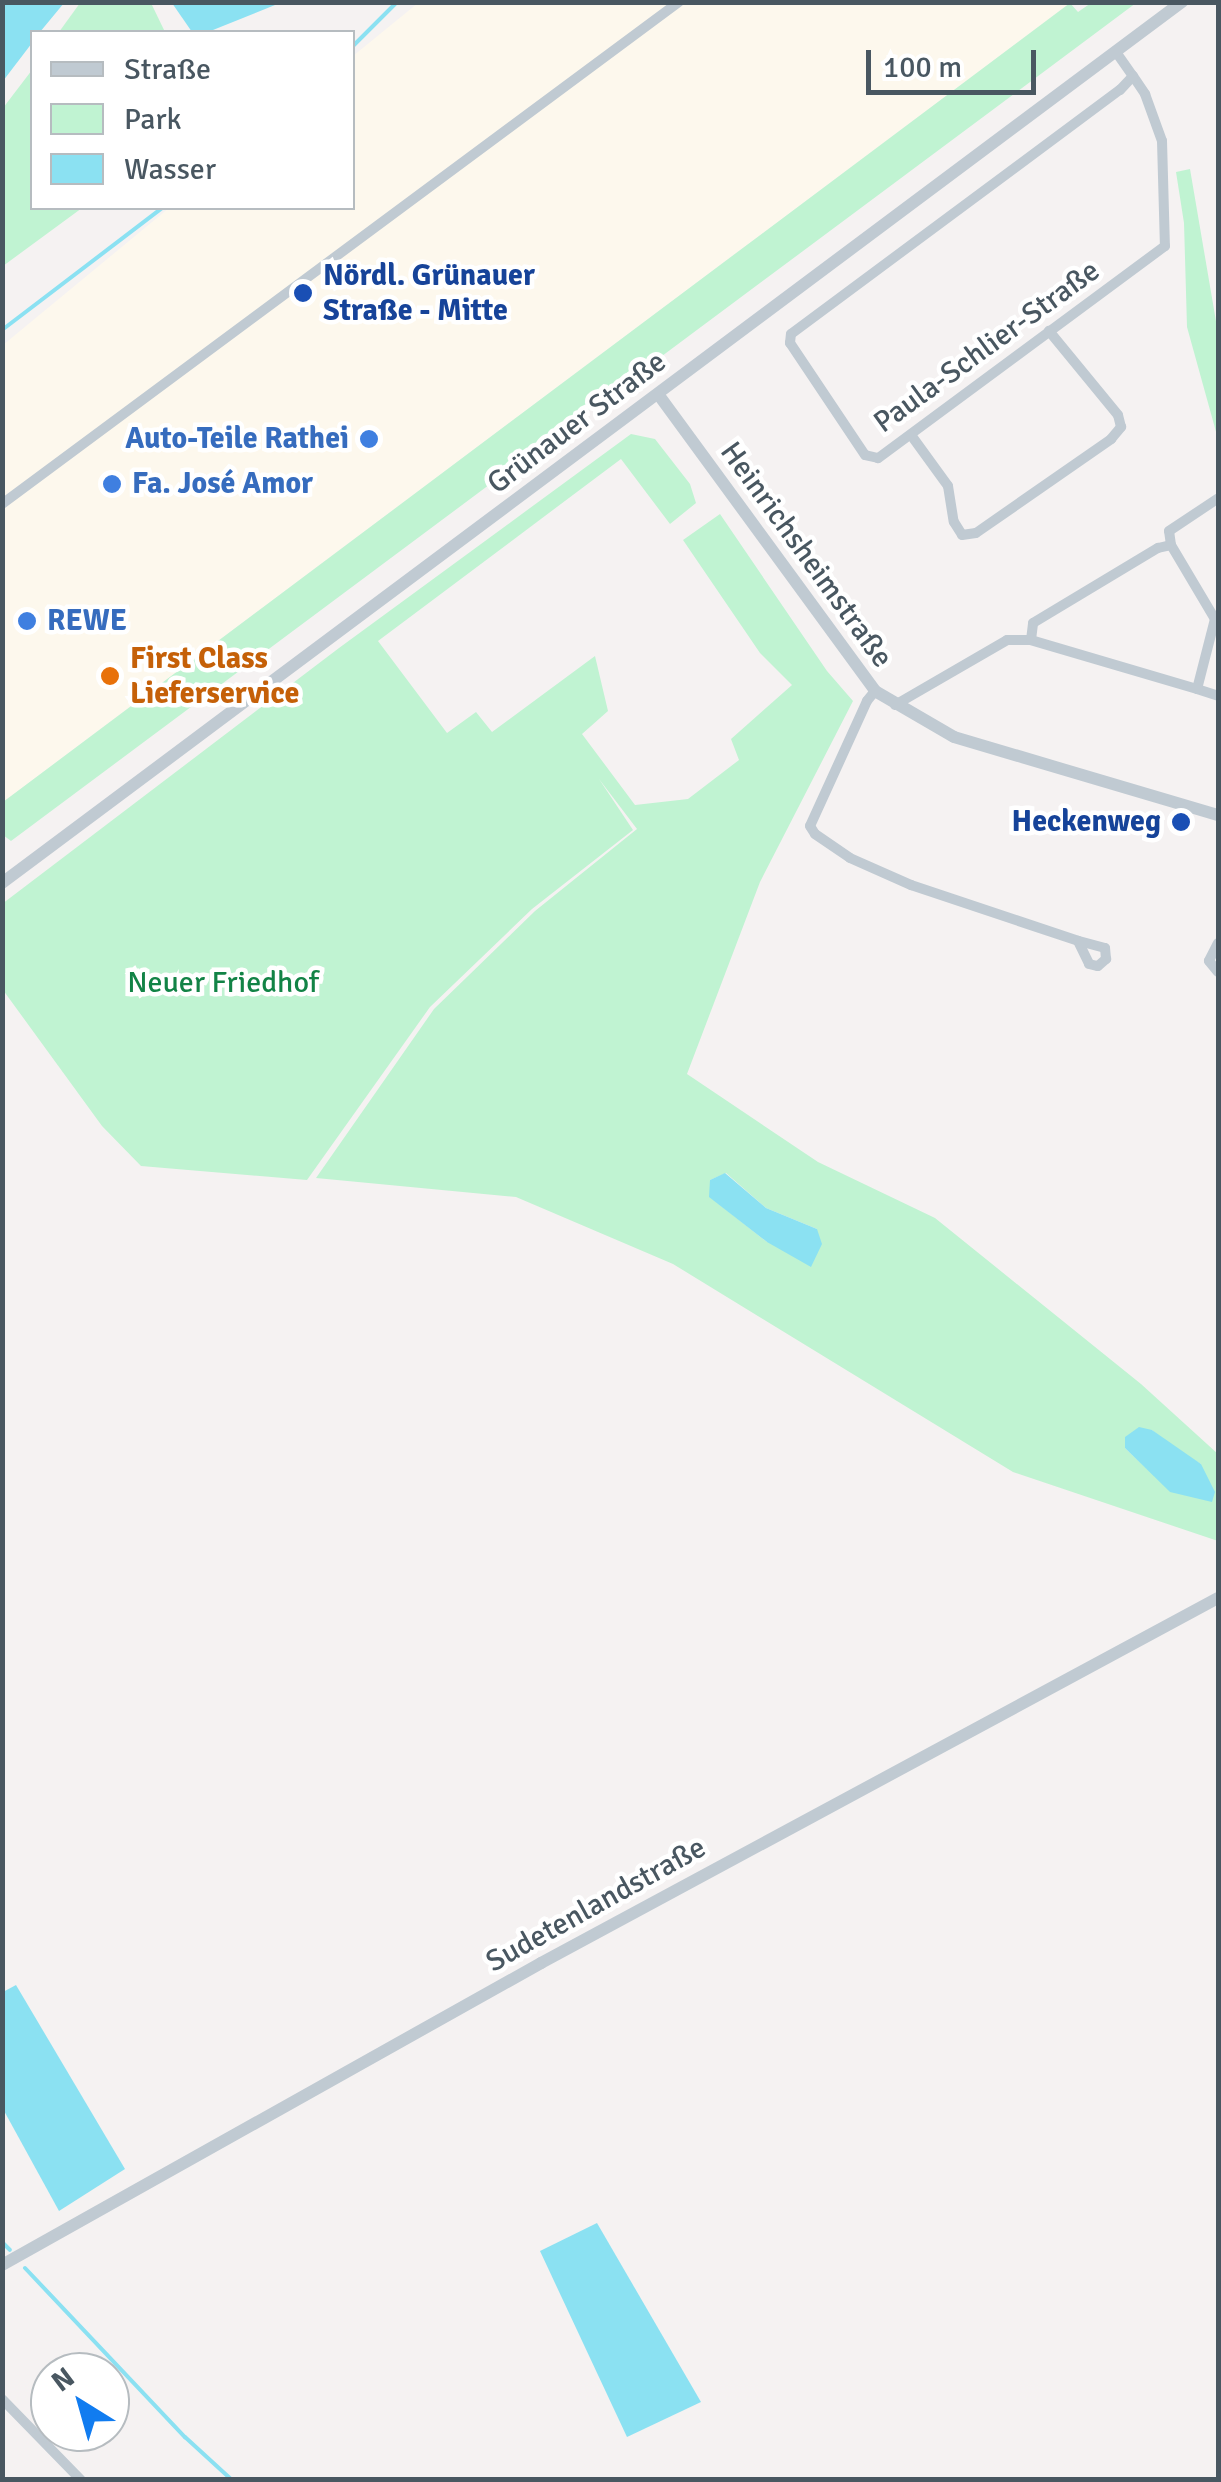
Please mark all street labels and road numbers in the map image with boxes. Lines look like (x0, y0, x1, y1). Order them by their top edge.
street label: Paula-Schlier-Straße (867, 253, 1107, 441)
street label: Grünauer Straße (481, 344, 673, 502)
street label: Heinrichsheimstraße (712, 435, 900, 675)
street label: Sudetenlandstraße (480, 1830, 712, 1980)

